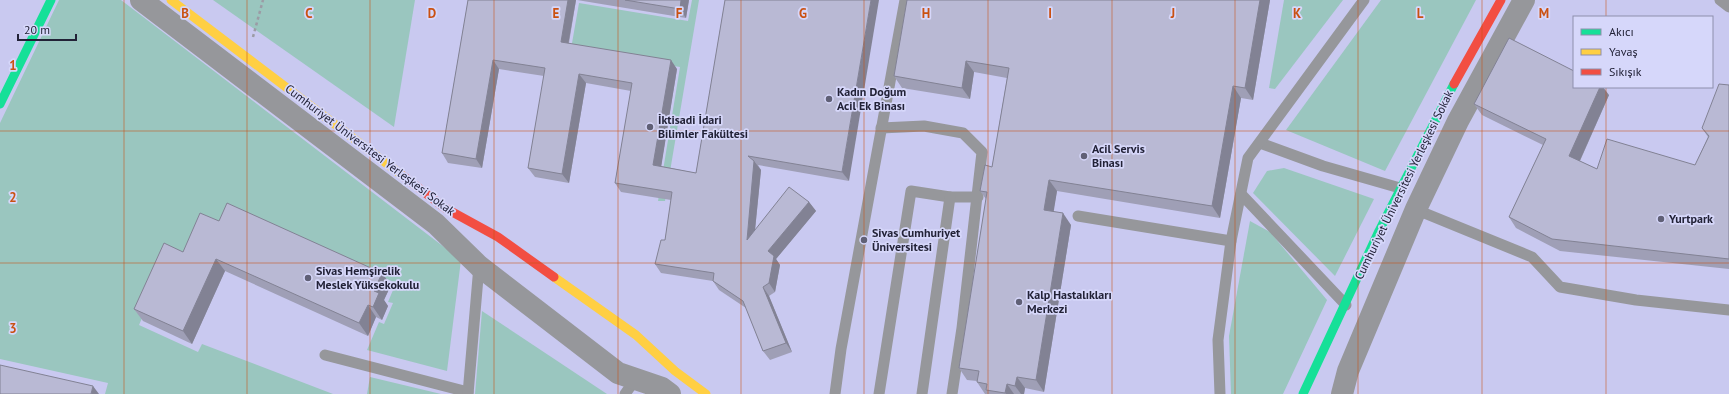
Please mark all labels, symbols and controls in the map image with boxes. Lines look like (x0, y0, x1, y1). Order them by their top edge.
text: B (181, 5, 189, 22)
text: C (305, 5, 313, 22)
text: D (428, 5, 436, 22)
text: E (553, 5, 560, 22)
text: F (676, 5, 683, 22)
text: G (799, 5, 807, 22)
text: H (922, 5, 930, 22)
text: I (1048, 5, 1052, 22)
text: J (1170, 5, 1175, 22)
text: K (1293, 5, 1301, 22)
text: L (1417, 5, 1424, 22)
text: M (1539, 5, 1549, 22)
scale bar (18, 16, 76, 42)
legend (1573, 16, 1713, 88)
text: 20 m (24, 22, 50, 37)
text: Akıcı (1609, 24, 1634, 39)
text: Yavaş (1609, 44, 1638, 59)
text: 1 (9, 57, 17, 74)
text: Sıkışık (1609, 64, 1642, 79)
street label: Cumhuriyet Üniversitesi Yerleşkesi Sokak (282, 81, 458, 219)
place label: Kadın Doğum Acil Ek Binası (837, 84, 907, 113)
street label: Cumhuriyet Üniversitesi Yerleşkesi Sokak (1351, 87, 1456, 282)
marker: Kadın Doğum Acil Ek Binası (824, 94, 834, 104)
place label: İktisadi İdari Bilimler Fakültesi (658, 112, 748, 141)
marker: İktisadi İdari Bilimler Fakültesi (645, 122, 655, 132)
place label: Acil Servis Binası (1092, 141, 1145, 170)
marker: Acil Servis Binası (1079, 151, 1089, 161)
text: 2 (9, 189, 17, 206)
place label: Yurtpark (1668, 211, 1713, 226)
marker: Yurtpark (1656, 214, 1666, 224)
place label: Sivas Cumhuriyet Üniversitesi (872, 225, 961, 254)
marker: Sivas Cumhuriyet Üniversitesi (859, 235, 869, 245)
place label: Sivas Hemşirelik Meslek Yüksekokulu (316, 263, 419, 292)
marker: Sivas Hemşirelik Meslek Yüksekokulu (303, 273, 313, 283)
place label: Kalp Hastalıkları Merkezi (1027, 287, 1112, 316)
marker: Kalp Hastalıkları Merkezi (1014, 297, 1024, 307)
text: 3 (9, 320, 17, 337)

